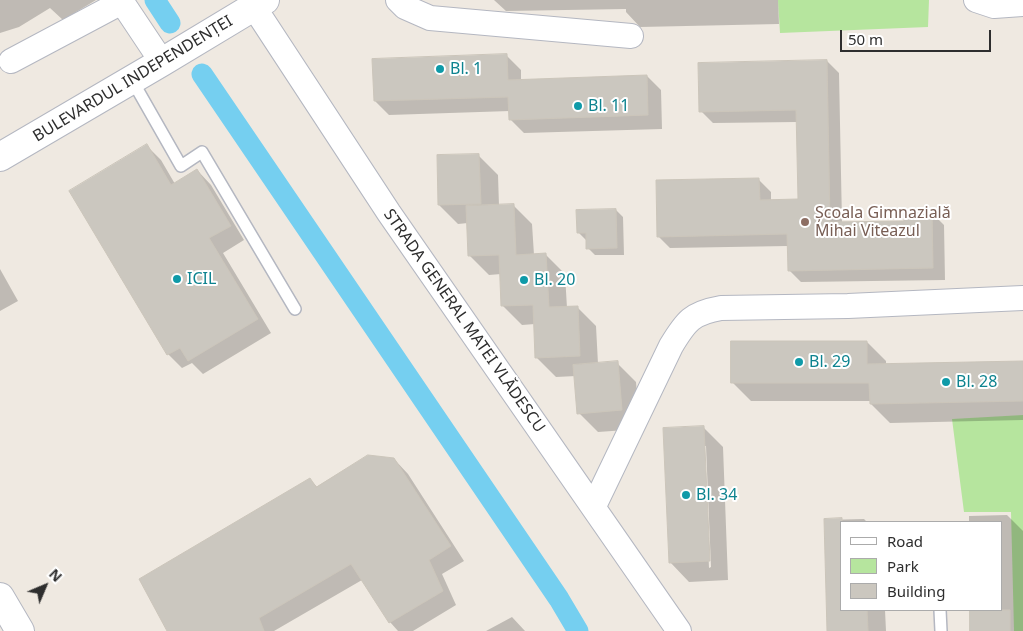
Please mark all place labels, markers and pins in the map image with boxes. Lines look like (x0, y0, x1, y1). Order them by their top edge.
place label: Bl. 1 (450, 59, 482, 79)
marker: Bl. 1 (434, 63, 446, 75)
place label: Bl. 11 (588, 96, 629, 116)
marker: Bl. 11 (572, 100, 584, 112)
place label: Școala Gimnazială Mihai Viteazul (815, 203, 951, 241)
marker: Școala Gimnazială Mihai Viteazul (799, 216, 811, 228)
place label: ICIL (187, 269, 216, 289)
place label: Bl. 20 (534, 270, 575, 290)
marker: ICIL (171, 273, 183, 285)
marker: Bl. 20 (518, 274, 530, 286)
place label: Bl. 29 (809, 352, 850, 372)
marker: Bl. 29 (793, 356, 805, 368)
place label: Bl. 28 (956, 372, 997, 392)
marker: Bl. 28 (940, 376, 952, 388)
place label: Bl. 34 (696, 485, 737, 505)
marker: Bl. 34 (680, 489, 692, 501)

